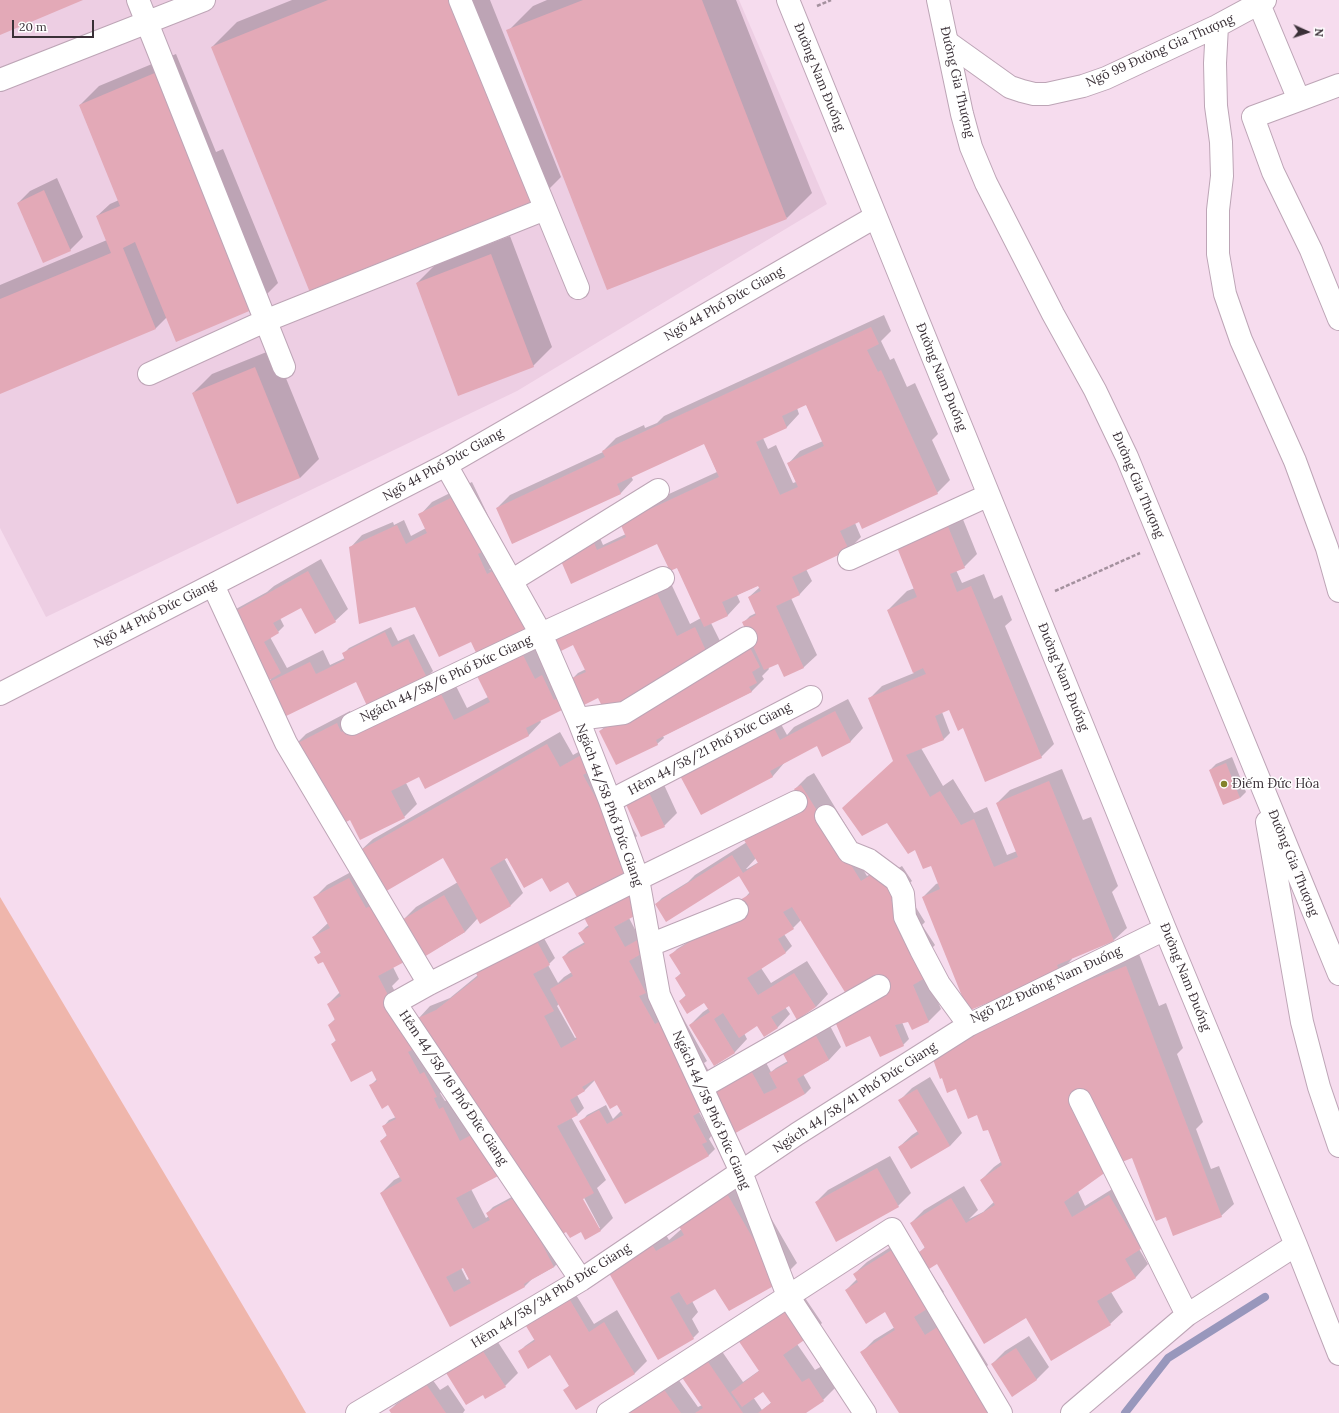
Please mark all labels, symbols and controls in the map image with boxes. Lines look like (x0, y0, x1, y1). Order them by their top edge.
street label: Ngõ 99 Đường Gia Thượng (1084, 11, 1236, 91)
scale bar (14, 12, 96, 38)
north arrow (1287, 12, 1327, 52)
text: 20 m (19, 19, 47, 34)
street label: Đường Nam Đuống (790, 21, 848, 133)
street label: Đường Gia Thượng (937, 25, 977, 139)
text: N (1312, 28, 1326, 37)
street label: Ngõ 44 Phố Đức Giang (662, 263, 786, 345)
street label: Đường Nam Đuống (912, 321, 970, 433)
street label: Ngõ 44 Phố Đức Giang (380, 425, 506, 505)
street label: Đường Gia Thượng (1109, 430, 1167, 540)
street label: Ngõ 44 Phố Đức Giang (91, 576, 219, 652)
street label: Đường Nam Đuống (1034, 621, 1092, 733)
street label: Ngách 44/58/6 Phố Đức Giang (358, 632, 534, 726)
street label: Hẻm 44/58/21 Phố Đức Giang (626, 699, 794, 799)
street label: Ngách 44/58 Phố Đức Giang (572, 721, 646, 889)
place label: Điếm Đức Hòa (1232, 776, 1319, 792)
marker: Điếm Đức Hòa (1219, 779, 1229, 789)
street label: Đường Gia Thượng (1264, 807, 1322, 919)
street label: Đường Nam Đuống (1156, 921, 1214, 1033)
street label: Ngõ 122 Đường Nam Đuống (968, 943, 1124, 1027)
street label: Hẻm 44/58/16 Phố Đức Giang (395, 1008, 511, 1168)
street label: Ngách 44/58 Phố Đức Giang (669, 1028, 753, 1192)
street label: Ngách 44/58/41 Phố Đức Giang (770, 1039, 940, 1157)
street label: Hẻm 44/58/34 Phố Đức Giang (468, 1240, 634, 1352)

